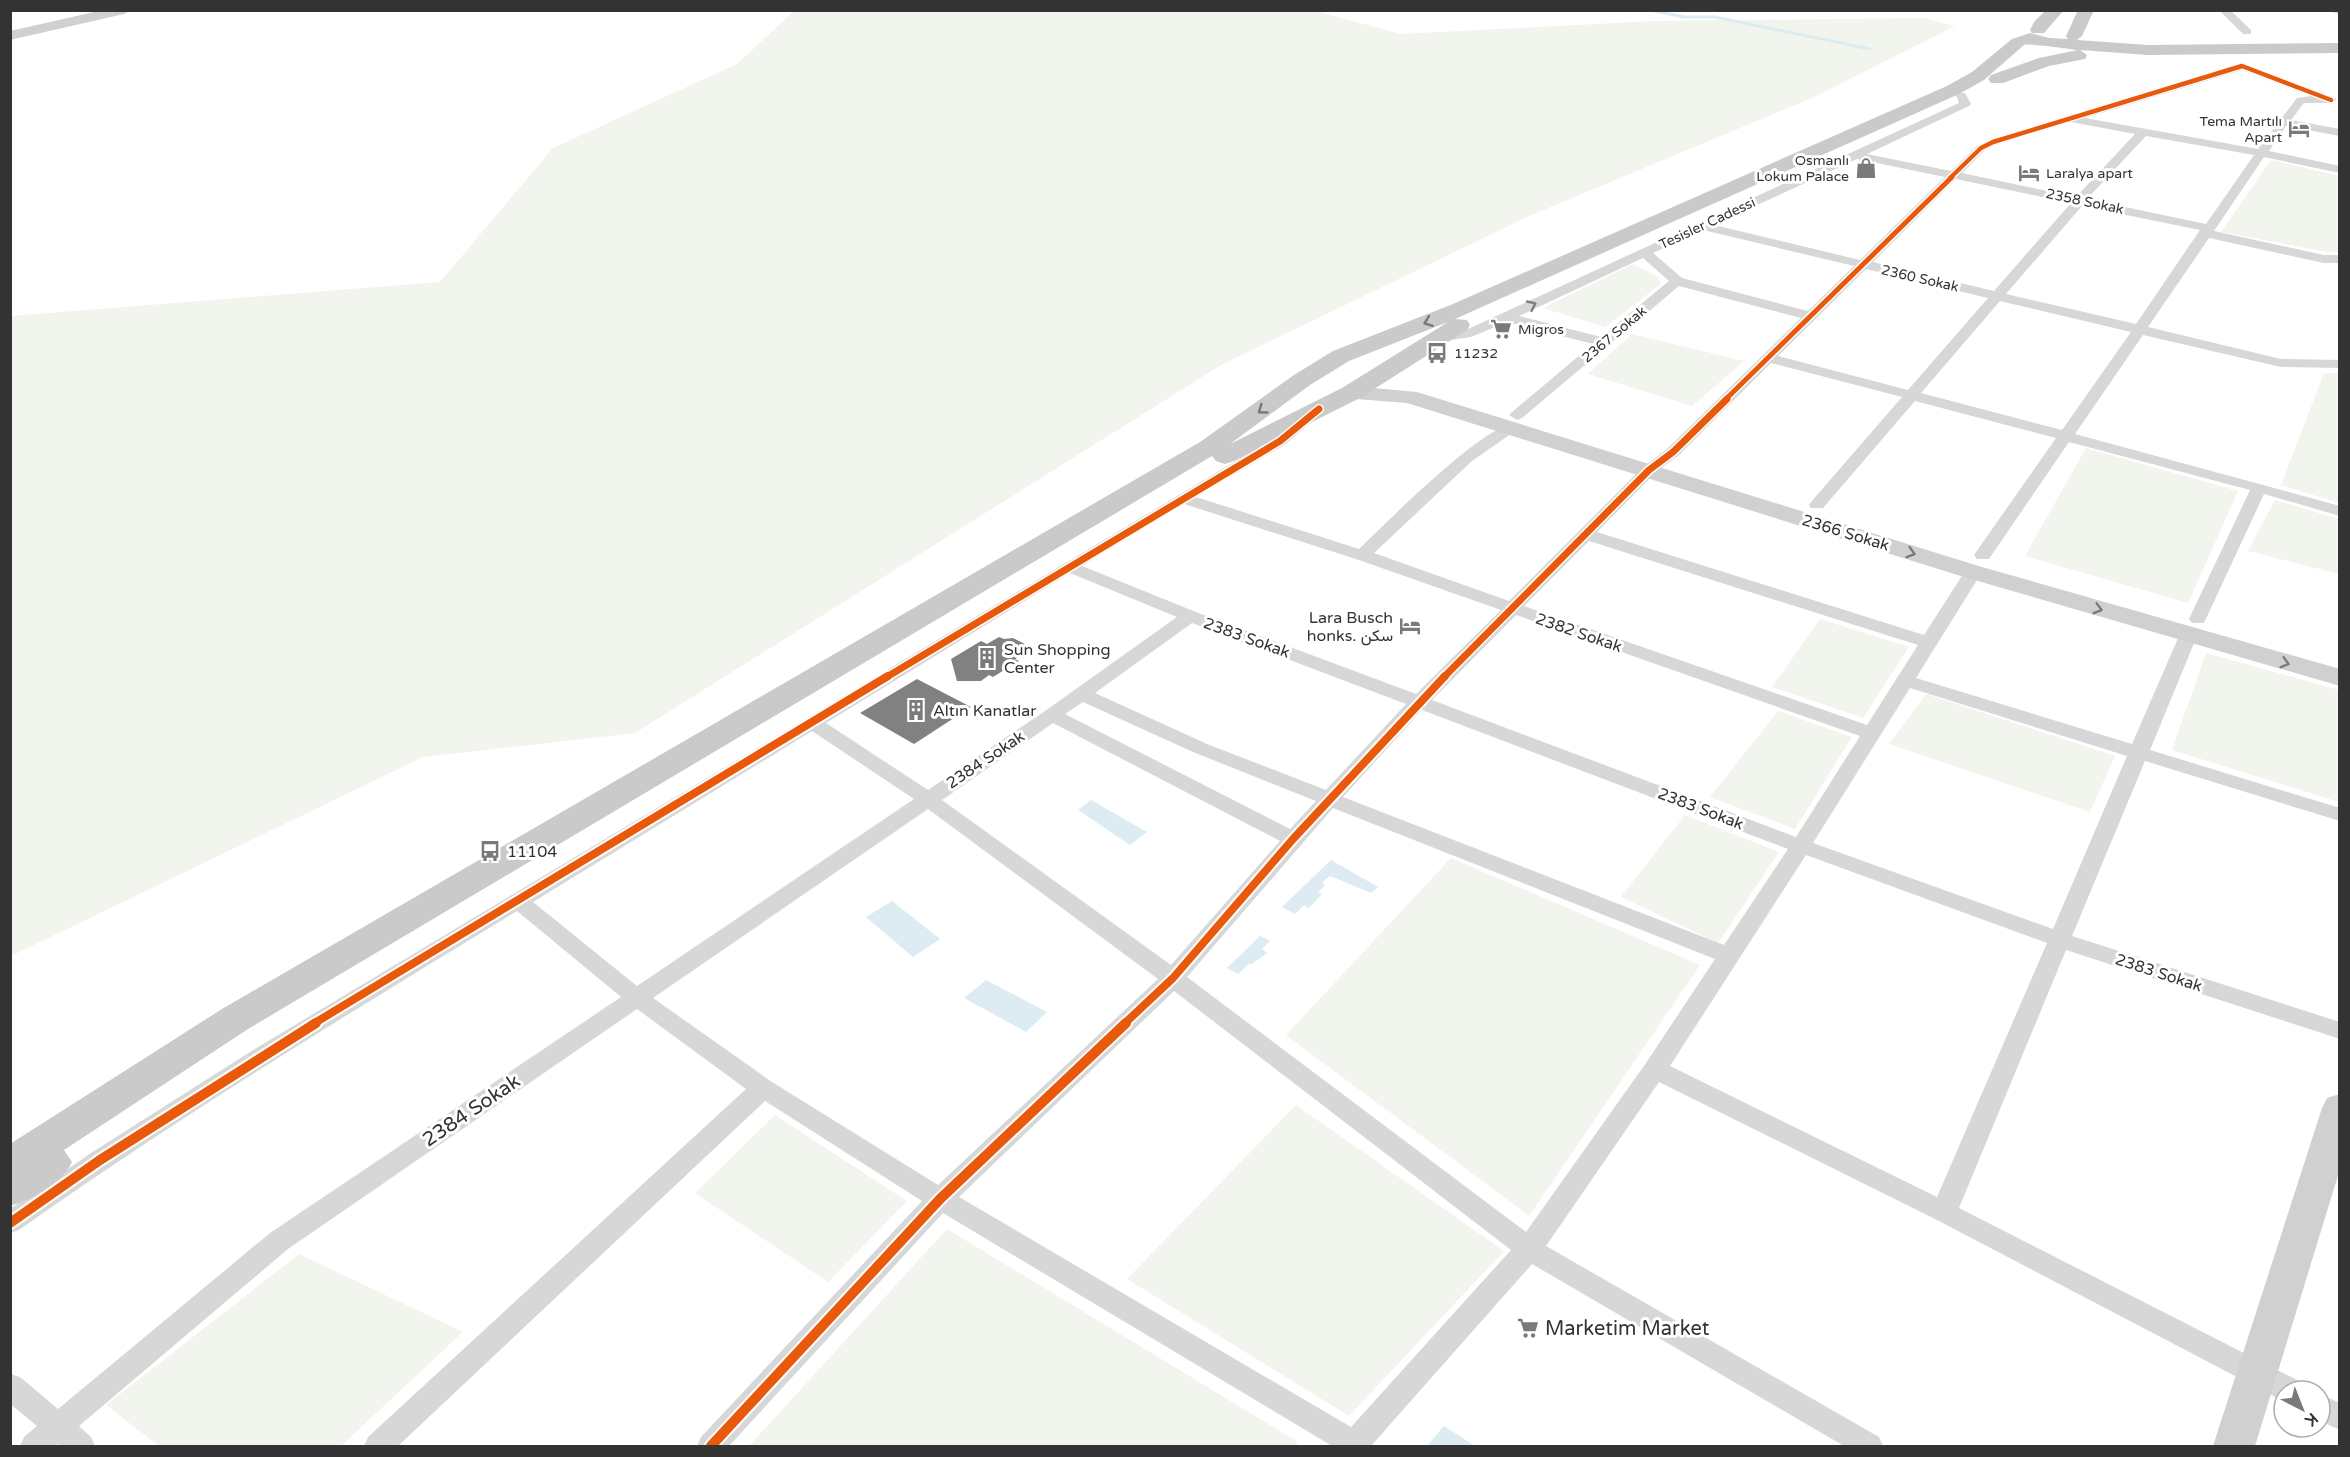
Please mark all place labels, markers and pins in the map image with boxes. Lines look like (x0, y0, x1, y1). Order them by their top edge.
place label: Tema Martılı Apart (2200, 113, 2283, 146)
hotel icon: Tema Martılı Apart (2287, 117, 2311, 141)
place label: Osmanlı Lokum Palace (1756, 152, 1849, 185)
shop icon: Osmanlı Lokum Palace (1854, 156, 1878, 180)
hotel icon: Laralya apart (2017, 161, 2041, 185)
place label: Laralya apart (2046, 165, 2134, 182)
supermarket icon: Migros (1489, 317, 1513, 341)
place label: Migros (1518, 321, 1564, 338)
bus stop icon: 11232 (1425, 341, 1449, 365)
place label: 11232 (1454, 345, 1498, 362)
place label: Lara Busch honks. سكن (1307, 608, 1393, 646)
hotel icon: Lara Busch honks. سكن (1398, 614, 1422, 638)
place label: Sun Shopping Center (1004, 640, 1111, 678)
building icon: Sun Shopping Center (975, 646, 999, 670)
building icon: Altın Kanatlar (904, 698, 928, 722)
place label: Altın Kanatlar (933, 701, 1037, 721)
bus stop icon: 11104 (478, 839, 502, 863)
place label: 11104 (507, 842, 557, 862)
supermarket icon: Marketim Market (1516, 1316, 1540, 1340)
place label: Marketim Market (1545, 1317, 1710, 1341)

